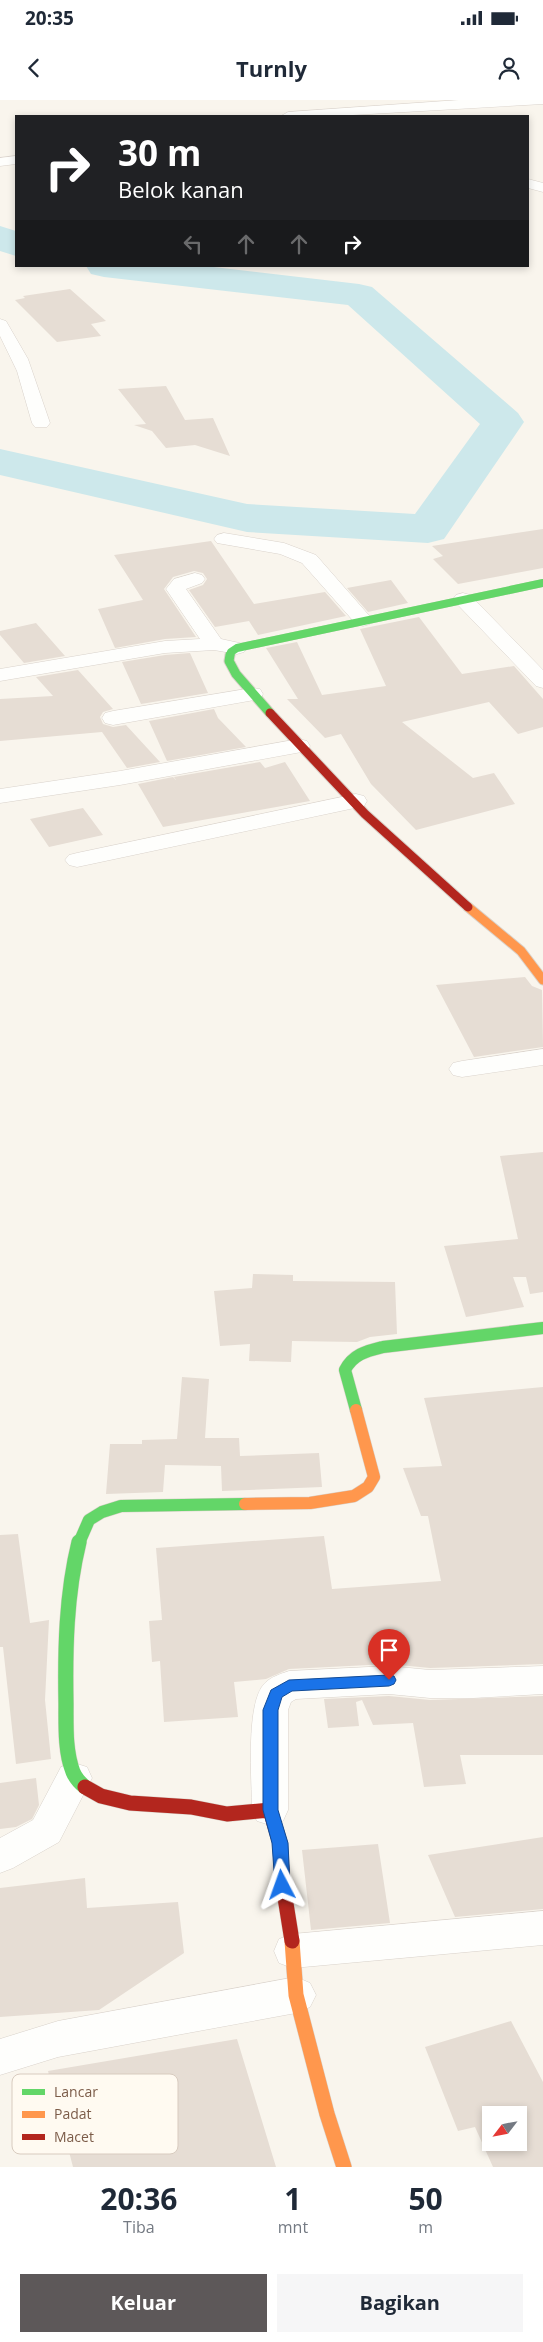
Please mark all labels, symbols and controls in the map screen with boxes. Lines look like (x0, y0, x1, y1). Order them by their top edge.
text: 20:35 (25, 5, 74, 31)
text: Turnly (236, 53, 307, 83)
icon: back (20, 54, 48, 82)
icon: person (495, 54, 523, 82)
text: 30 m (118, 129, 201, 176)
icon: right (35, 135, 100, 200)
text: Belok kanan (118, 174, 244, 204)
icon: left (179, 230, 207, 258)
icon: ahead (232, 230, 260, 258)
icon: ahead (285, 230, 313, 258)
icon: right (338, 230, 366, 258)
pin (368, 1629, 410, 1680)
icon: arrive (375, 1636, 403, 1664)
position arrow (255, 1858, 307, 1910)
legend (12, 2074, 178, 2154)
text: Lancar (54, 2082, 98, 2101)
text: Padat (54, 2104, 92, 2123)
north arrow (482, 2106, 528, 2151)
map controls (482, 2106, 527, 2151)
text: Macet (54, 2127, 94, 2146)
text: 20:36 (100, 2178, 177, 2219)
text: 1 (284, 2178, 302, 2219)
text: 50 (408, 2178, 443, 2219)
text: Tiba (123, 2216, 155, 2238)
text: mnt (278, 2216, 308, 2238)
text: m (418, 2216, 433, 2238)
button: Keluar (20, 2274, 267, 2332)
button: Bagikan (277, 2274, 523, 2332)

